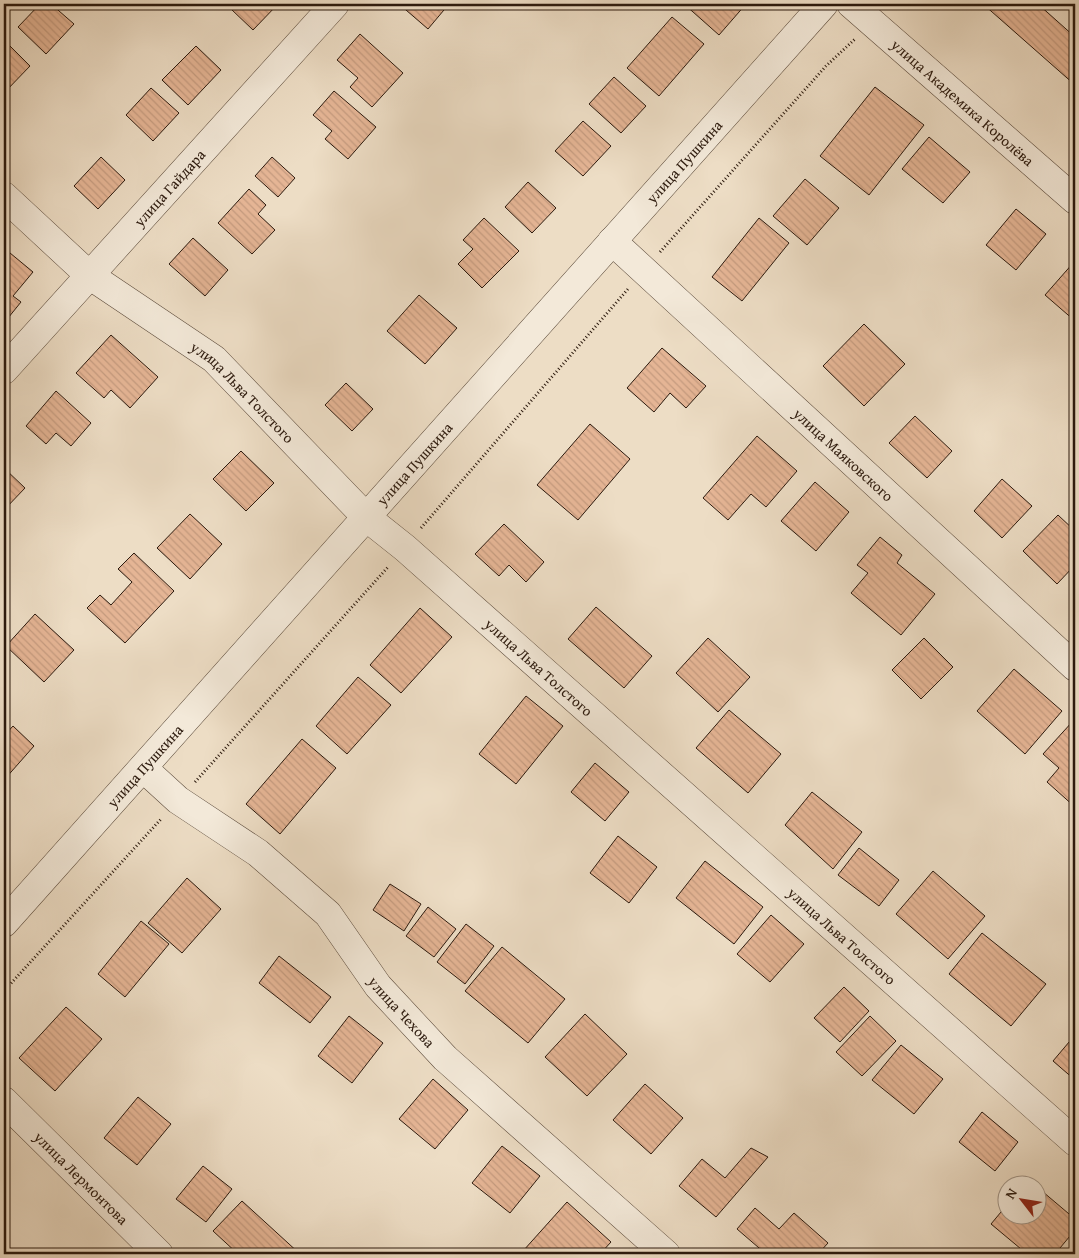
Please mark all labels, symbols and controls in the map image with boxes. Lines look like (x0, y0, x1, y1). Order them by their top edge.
street label: улица Академика Королёва (886, 33, 1040, 171)
street label: улица Пушкина (640, 114, 727, 208)
street label: улица Гайдара (128, 144, 210, 232)
street label: улица Льва Толстого (186, 335, 300, 448)
street label: улица Маяковского (788, 402, 899, 506)
street label: улица Пушкина (371, 417, 458, 510)
street label: улица Льва Толстого (480, 613, 598, 721)
street label: улица Пушкина (101, 719, 188, 813)
street label: улица Льва Толстого (783, 881, 901, 990)
street label: улица Чехова (363, 971, 441, 1052)
street label: улица Лермонтова (29, 1125, 134, 1230)
north arrow (996, 1176, 1046, 1226)
text: N (1000, 1184, 1022, 1202)

